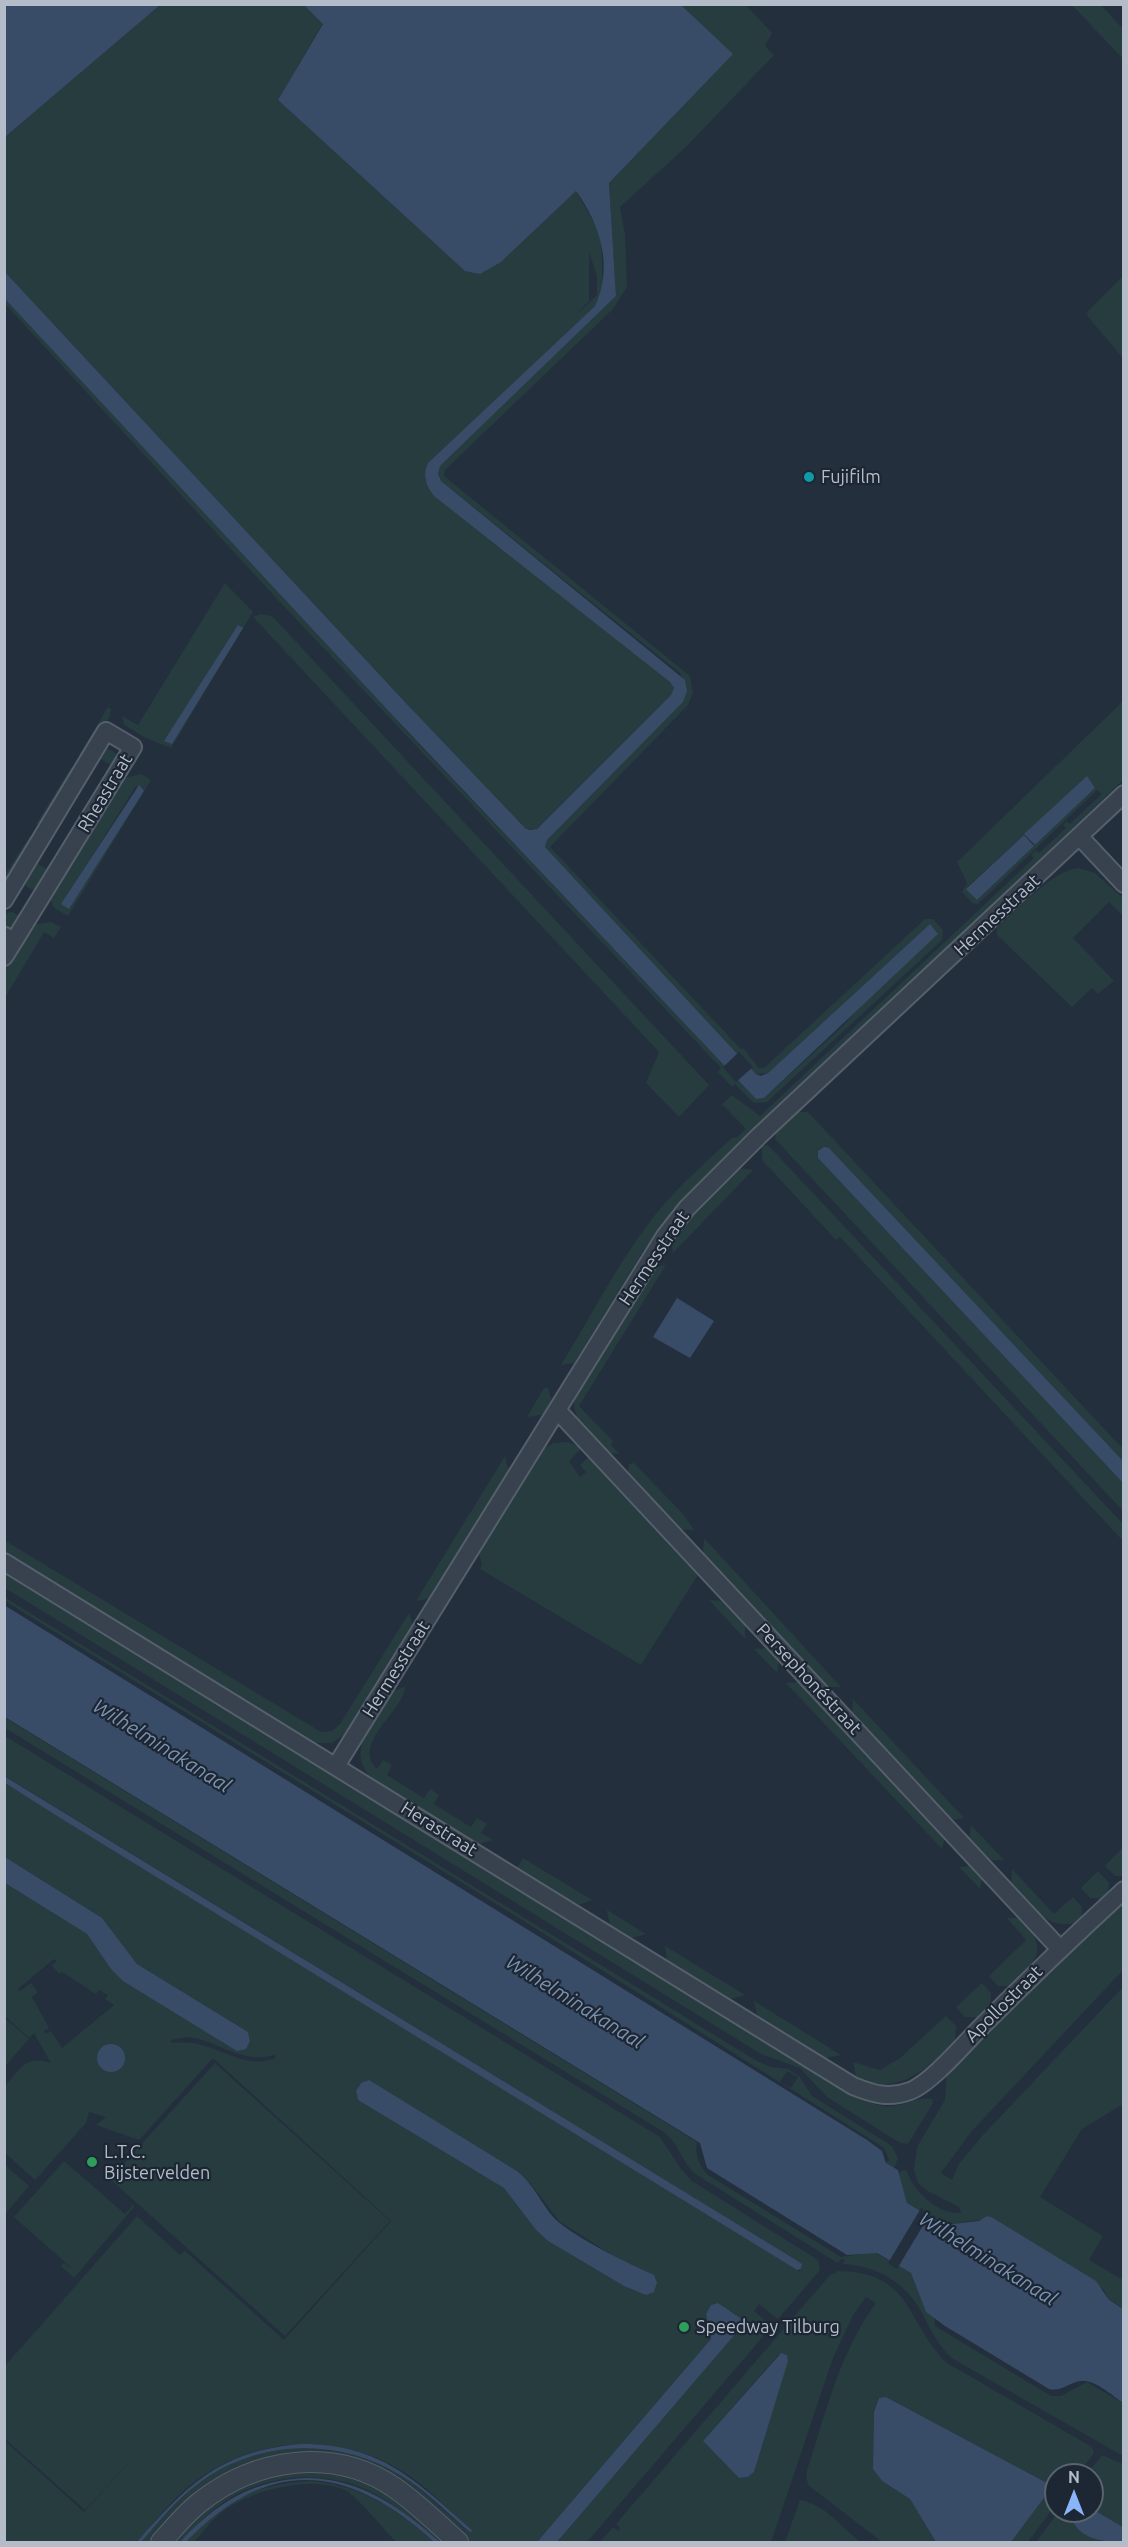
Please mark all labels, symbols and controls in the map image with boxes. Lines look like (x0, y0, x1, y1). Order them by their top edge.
place label: Fujifilm (821, 466, 881, 488)
marker: Fujifilm (802, 470, 816, 484)
street label: Rheastraat (73, 750, 137, 836)
street label: Hermesstraat (949, 870, 1045, 960)
street label: Hermesstraat (614, 1206, 694, 1310)
street label: Hermesstraat (358, 1617, 434, 1721)
street label: Persephonéstraat (752, 1619, 866, 1739)
water label: Wilhelminakanaal (89, 1694, 235, 1798)
street label: Herastraat (397, 1797, 481, 1861)
water label: Wilhelminakanaal (502, 1950, 648, 2054)
street label: Apollostraat (961, 1961, 1047, 2047)
place label: L.T.C. Bijstervelden (104, 2141, 210, 2184)
marker: L.T.C. Bijstervelden (85, 2155, 99, 2169)
water label: Wilhelminakanaal (915, 2207, 1061, 2311)
place label: Speedway Tilburg (696, 2316, 840, 2338)
marker: Speedway Tilburg (677, 2320, 691, 2334)
north arrow (1044, 2463, 1104, 2523)
text: N (1068, 2468, 1080, 2486)

